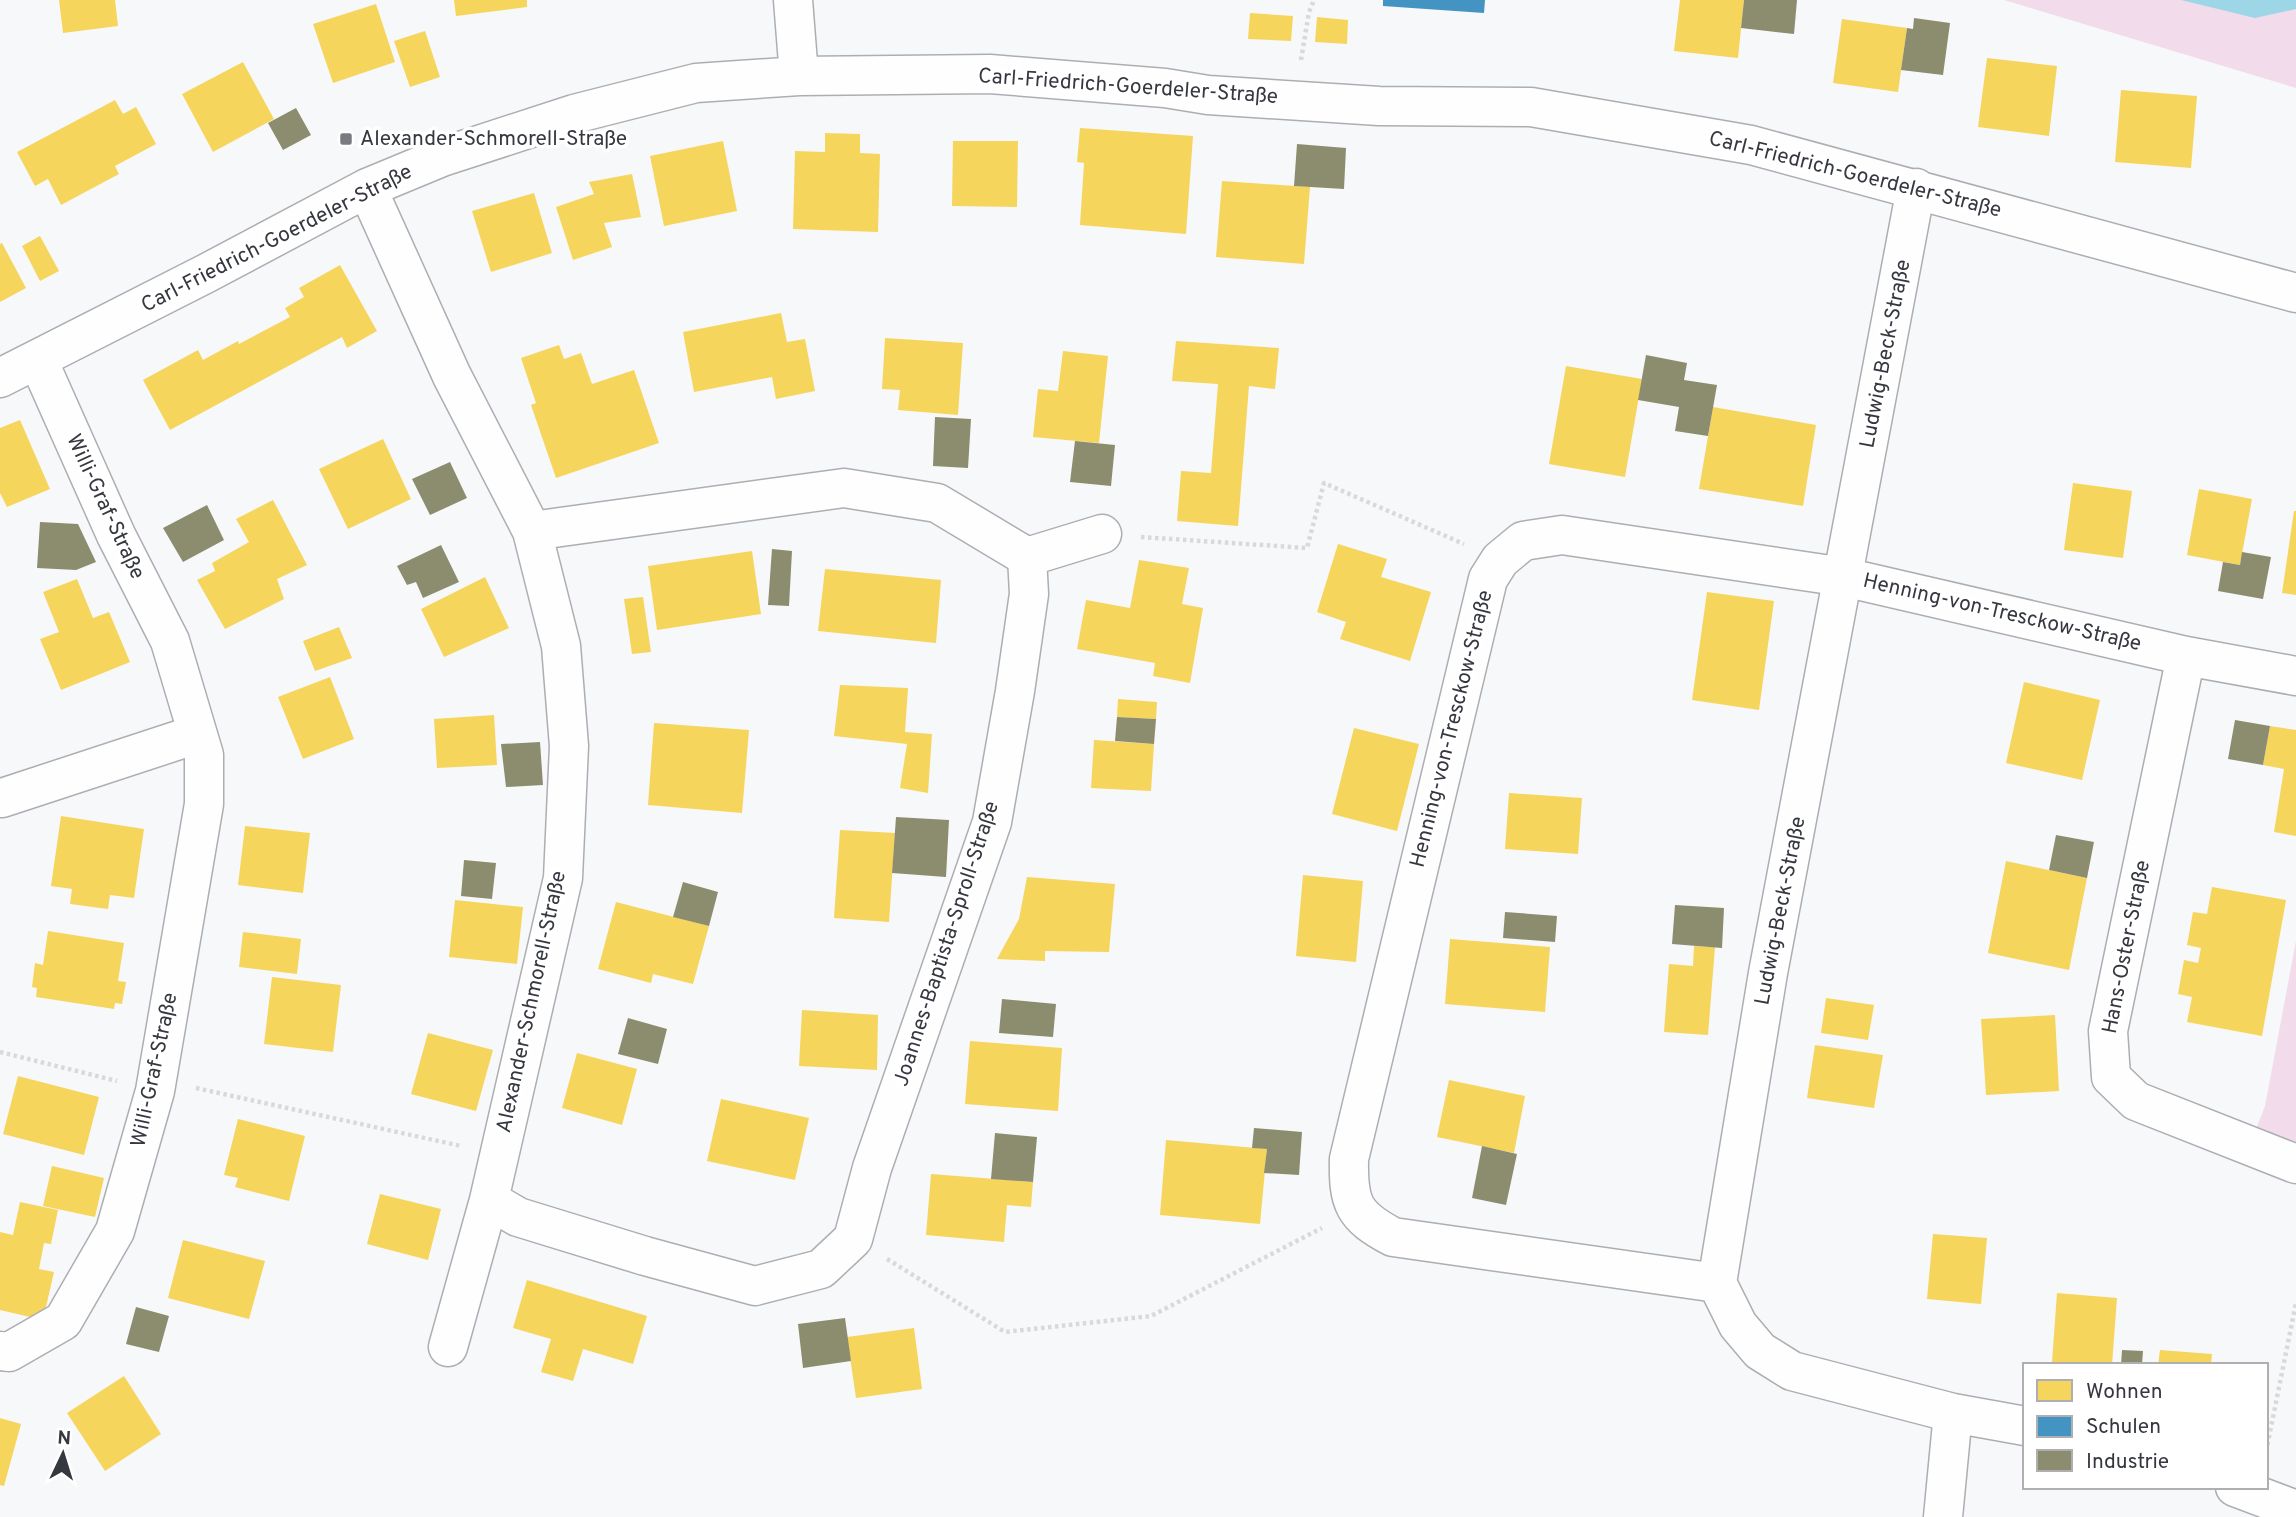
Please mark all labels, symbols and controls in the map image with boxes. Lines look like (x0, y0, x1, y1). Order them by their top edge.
street label: Carl-Friedrich-Goerdeler-Straße (977, 63, 1279, 111)
place label: Alexander-Schmorell-Straße (360, 126, 627, 153)
street label: Carl-Friedrich-Goerdeler-Straße (1706, 126, 2004, 224)
marker: Alexander-Schmorell-Straße (338, 131, 354, 147)
street label: Carl-Friedrich-Goerdeler-Straße (137, 159, 417, 319)
street label: Ludwig-Beck-Straße (1854, 257, 1918, 451)
street label: Willi-Graf-Straße (60, 430, 150, 584)
street label: Henning-von-Tresckow-Straße (1860, 568, 2144, 658)
street label: Henning-von-Tresckow-Straße (1404, 588, 1500, 870)
street label: Joannes-Baptista-Sproll-Straße (888, 798, 1006, 1090)
street label: Ludwig-Beck-Straße (1749, 814, 1813, 1008)
street label: Hans-Oster-Straße (2097, 858, 2157, 1036)
street label: Alexander-Schmorell-Straße (491, 869, 573, 1135)
street label: Willi-Graf-Straße (125, 990, 185, 1150)
legend (2023, 1363, 2268, 1489)
text: Wohnen (2086, 1379, 2163, 1406)
text: Schulen (2086, 1414, 2161, 1441)
north arrow (28, 1419, 98, 1489)
text: N (56, 1427, 72, 1451)
text: Industrie (2086, 1449, 2169, 1476)

